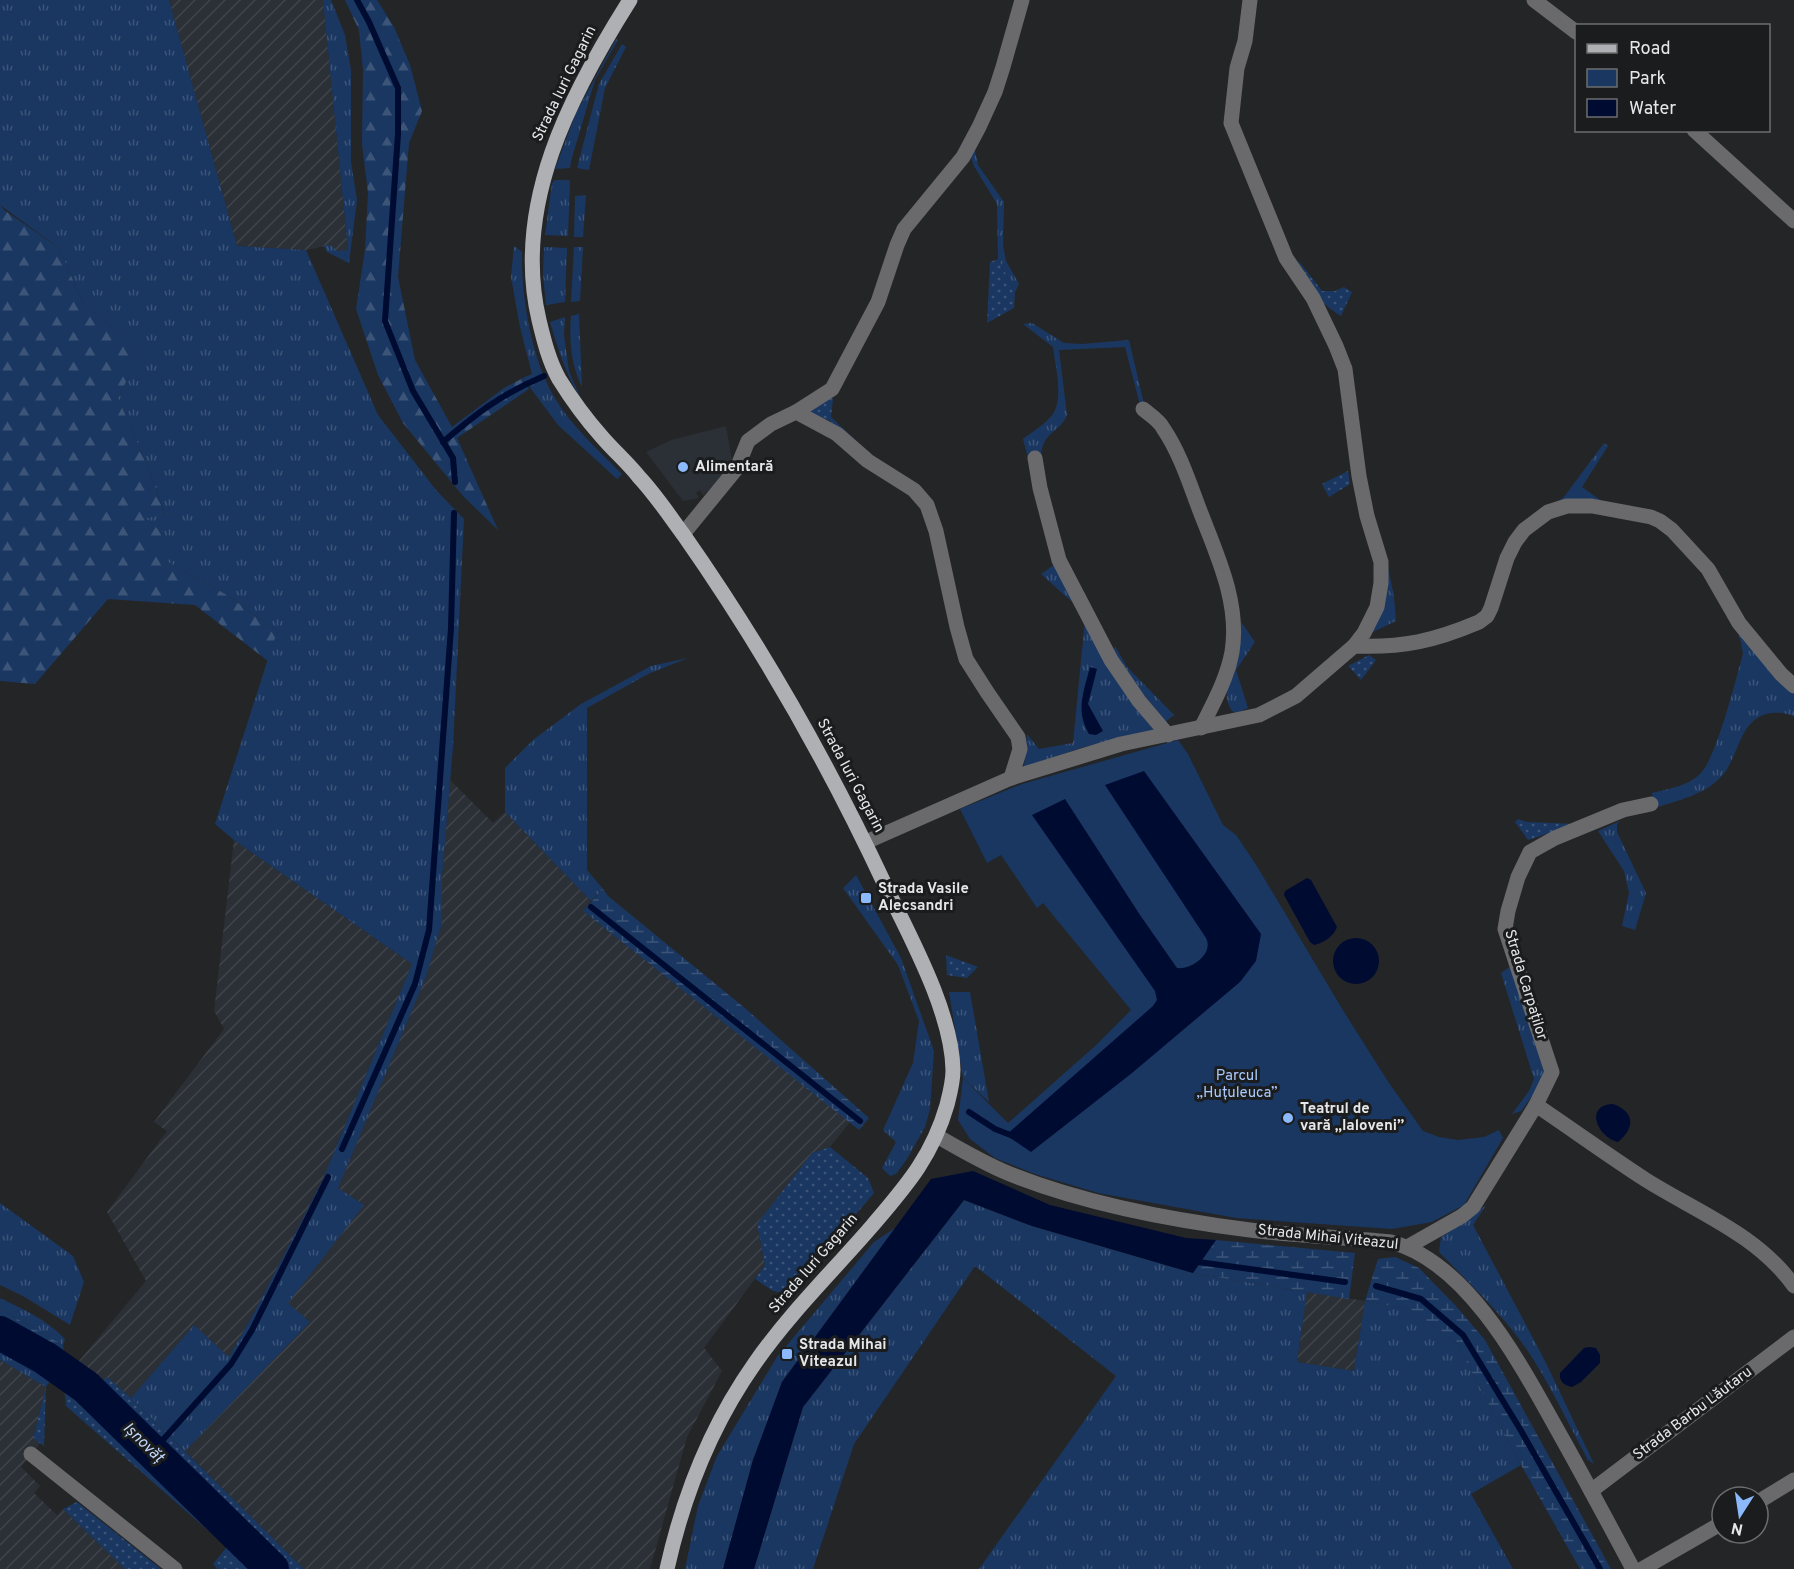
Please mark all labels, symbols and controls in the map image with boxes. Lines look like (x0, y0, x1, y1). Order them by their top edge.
street label: Strada Iuri Gagarin (529, 23, 601, 145)
legend (1575, 24, 1770, 132)
text: Road (1629, 38, 1671, 61)
text: Park (1629, 68, 1666, 91)
text: Water (1629, 98, 1676, 121)
place label: Alimentară (695, 458, 773, 477)
marker: Alimentară (676, 460, 690, 474)
street label: Strada Iuri Gagarin (812, 716, 888, 836)
place label: Strada Vasile Alecsandri (878, 880, 969, 916)
marker: Strada Vasile Alecsandri (859, 891, 873, 905)
street label: Strada Carpaților (1499, 927, 1551, 1043)
park label: Parcul „Huțuleuca” (1196, 1067, 1278, 1103)
place label: Teatrul de vară „Ialoveni” (1300, 1100, 1404, 1136)
marker: Teatrul de vară „Ialoveni” (1281, 1111, 1295, 1125)
street label: Strada Iuri Gagarin (765, 1210, 863, 1318)
street label: Strada Mihai Viteazul (1257, 1221, 1399, 1255)
place label: Strada Mihai Viteazul (799, 1336, 887, 1372)
marker: Strada Mihai Viteazul (780, 1347, 794, 1361)
street label: Strada Barbu Lăutaru (1630, 1363, 1756, 1465)
water label: Ișnovăț (118, 1419, 169, 1468)
north arrow (1710, 1485, 1770, 1545)
text: N (1730, 1517, 1745, 1539)

